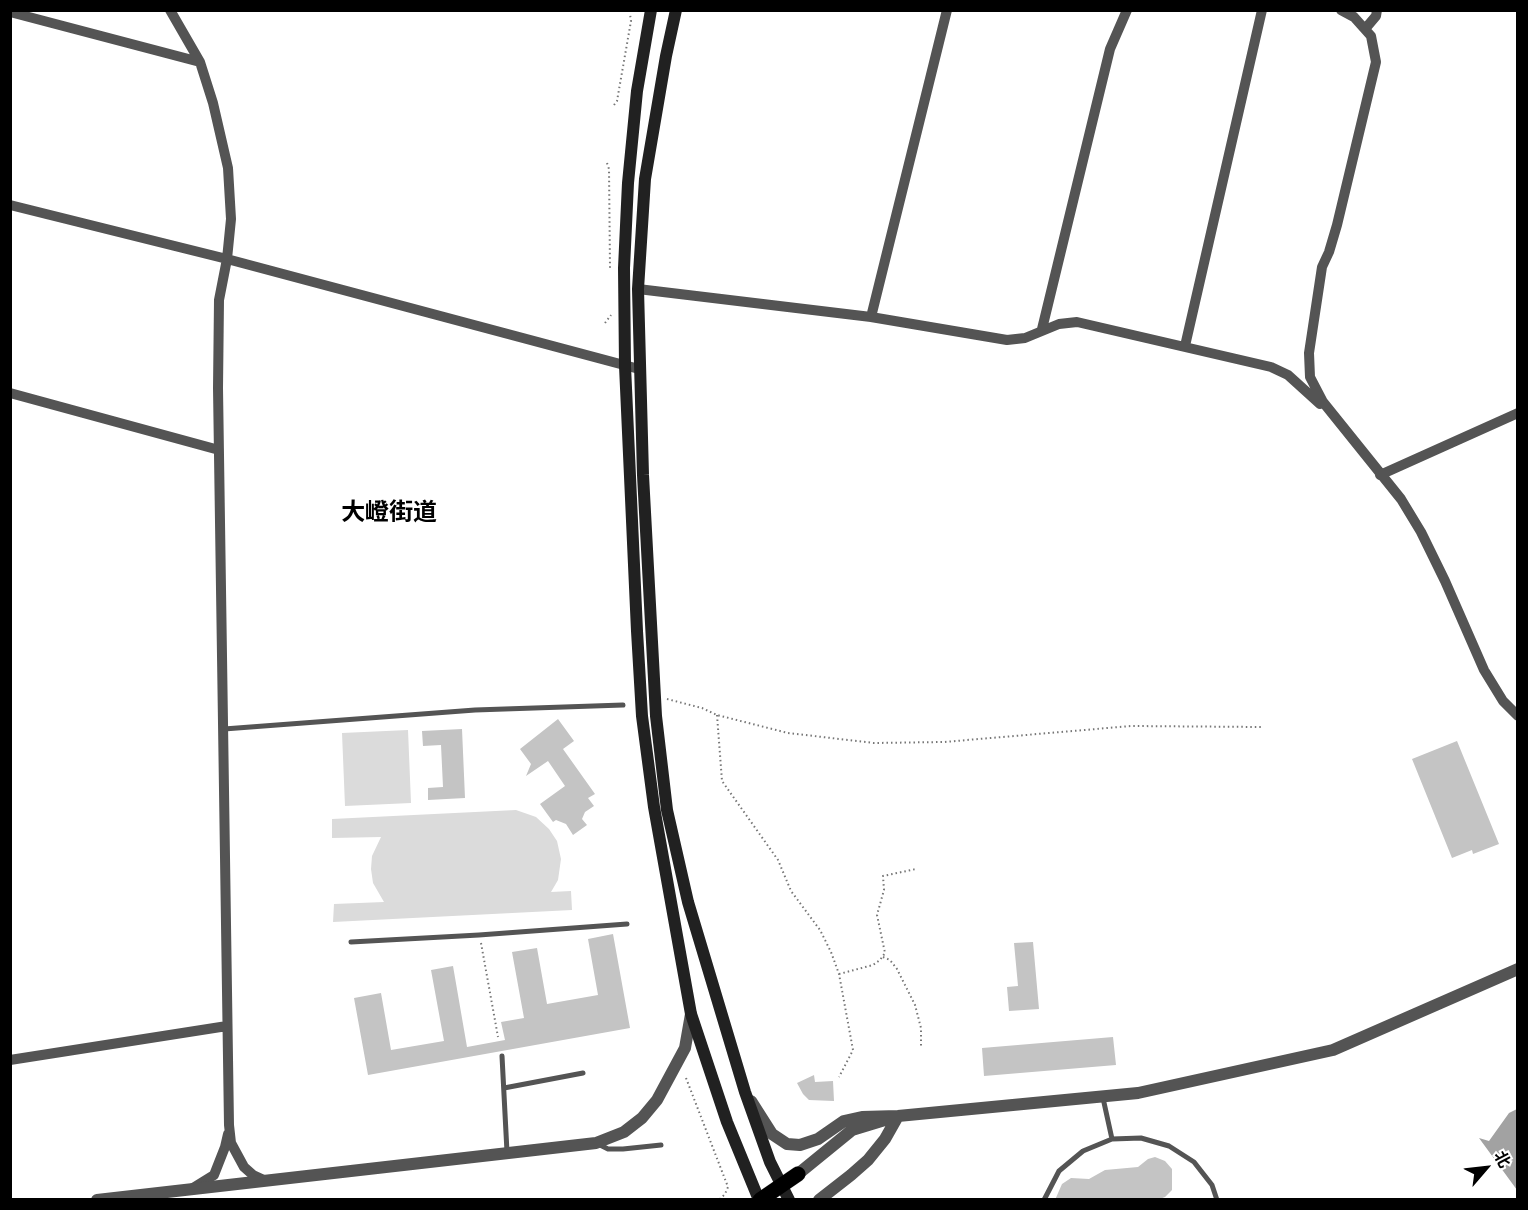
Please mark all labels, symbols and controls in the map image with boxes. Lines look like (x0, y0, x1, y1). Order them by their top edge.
district label: 大嶝街道 (341, 499, 437, 527)
north arrow (1456, 1138, 1516, 1198)
text: 北 (1491, 1148, 1514, 1170)

